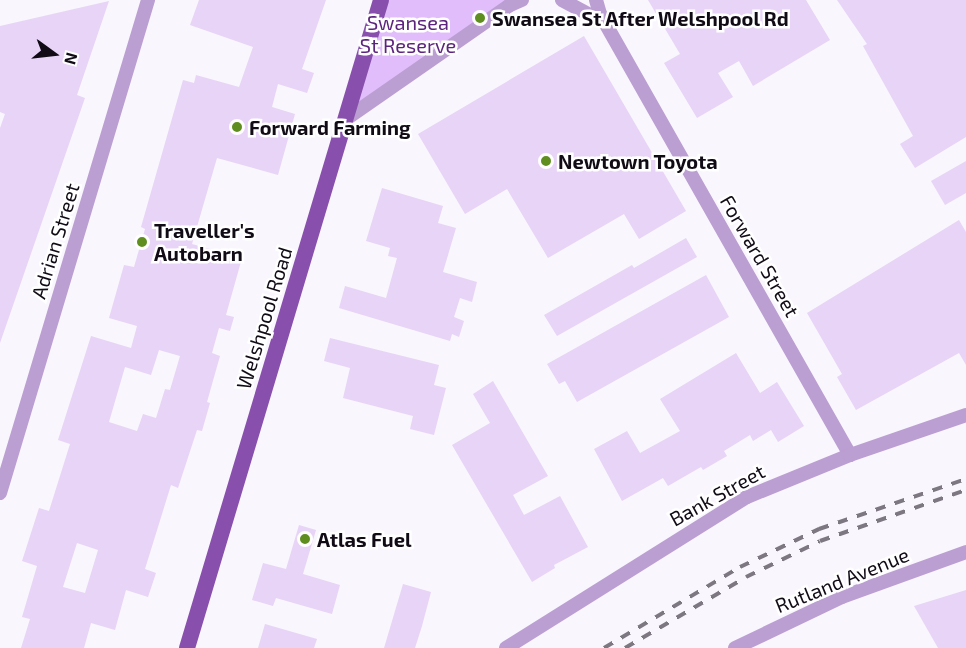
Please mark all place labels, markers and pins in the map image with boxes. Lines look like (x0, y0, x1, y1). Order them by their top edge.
place label: Swansea St After Welshpool Rd (492, 6, 790, 30)
marker: Swansea St After Welshpool Rd (473, 11, 487, 25)
place label: Forward Farming (249, 115, 411, 139)
marker: Forward Farming (230, 120, 244, 134)
place label: Newtown Toyota (558, 149, 718, 173)
marker: Newtown Toyota (539, 154, 553, 168)
place label: Traveller's Autobarn (154, 219, 255, 266)
marker: Traveller's Autobarn (135, 235, 149, 249)
place label: Atlas Fuel (317, 527, 411, 551)
marker: Atlas Fuel (298, 532, 312, 546)

